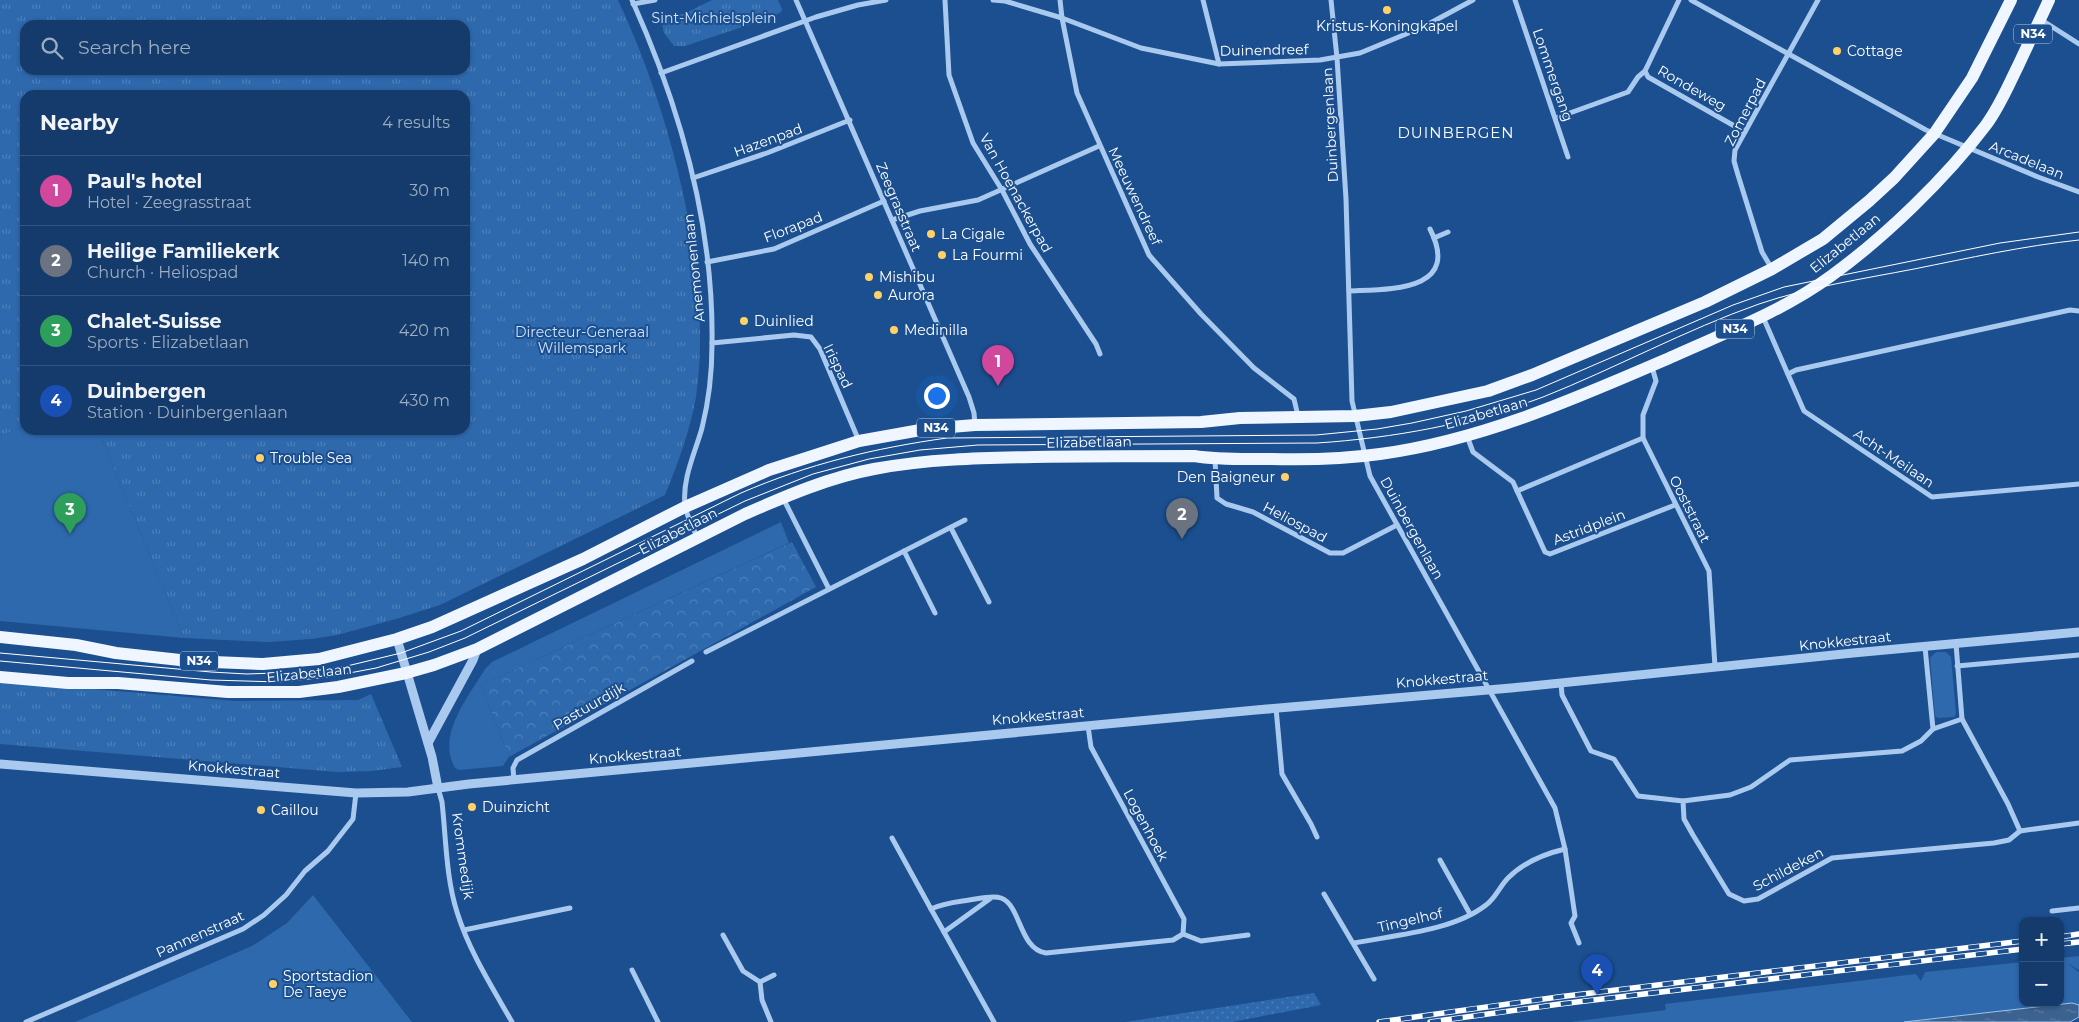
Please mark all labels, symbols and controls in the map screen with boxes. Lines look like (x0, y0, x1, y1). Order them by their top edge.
marker: Kristus-Koningkapel (1381, 4, 1393, 16)
park label: Sint-Michielsplein (652, 9, 776, 27)
place label: Kristus-Koningkapel (1316, 17, 1458, 35)
search box (20, 20, 470, 75)
road number: N34 (2014, 24, 2052, 44)
street label: Lommergang (1529, 26, 1577, 124)
icon: search (38, 34, 66, 62)
text: Search here (78, 36, 191, 59)
street label: Duinendreef (1219, 40, 1310, 60)
place label: Cottage (1847, 42, 1903, 60)
marker: Cottage (1831, 45, 1843, 57)
street label: Rondeweg (1654, 61, 1730, 115)
street label: Duinbergenlaan (1318, 67, 1342, 183)
street label: Zomerpad (1720, 75, 1770, 149)
text: Nearby (40, 110, 119, 135)
text: 4 results (382, 113, 450, 132)
street label: Hazenpad (731, 119, 805, 161)
district label: DUINBERGEN (1397, 123, 1515, 142)
street label: Van Hoenackerpad (976, 130, 1056, 256)
street label: Arcadelaan (1987, 137, 2067, 183)
street label: Meeuwendreef (1104, 144, 1166, 249)
street label: Zeegrasstraat (872, 160, 926, 255)
text: Paul's hotel (87, 170, 202, 193)
text: 1 (53, 181, 59, 200)
text: 30 m (409, 181, 450, 200)
text: Hotel · Zeegrasstraat (87, 193, 252, 212)
street label: Florapad (761, 208, 825, 246)
street label: Elizabetlaan (1806, 209, 1884, 277)
street label: Anemonenlaan (679, 213, 709, 323)
place label: La Cigale (941, 225, 1005, 243)
marker: La Cigale (925, 228, 937, 240)
text: Heilige Familiekerk (87, 240, 279, 263)
place label: La Fourmi (952, 246, 1023, 264)
marker: La Fourmi (936, 249, 948, 261)
text: 2 (51, 251, 61, 270)
text: 140 m (402, 251, 450, 270)
text: Church · Heliospad (87, 263, 238, 282)
place label: Mishibu (879, 268, 935, 286)
marker: Mishibu (863, 271, 875, 283)
place label: Aurora (888, 286, 935, 304)
marker: Aurora (872, 289, 884, 301)
text: Chalet-Suisse (87, 310, 222, 333)
place label: Duinlied (754, 312, 814, 330)
marker: Duinlied (738, 315, 750, 327)
road number: N34 (1716, 320, 1754, 338)
text: 3 (51, 321, 61, 340)
text: 420 m (399, 321, 450, 340)
place label: Medinilla (904, 321, 968, 339)
park label: Directeur-Generaal Willemspark (515, 323, 649, 357)
marker: Medinilla (888, 324, 900, 336)
text: Sports · Elizabetlaan (87, 333, 249, 352)
street label: Irispad (819, 341, 857, 391)
pin: 1 (982, 345, 1014, 386)
text: Duinbergen (87, 380, 206, 403)
your location (924, 383, 950, 409)
text: 4 (50, 391, 62, 410)
text: 430 m (399, 391, 450, 410)
street label: Elizabetlaan (1442, 393, 1530, 433)
text: Station · Duinbergenlaan (87, 403, 288, 422)
road number: N34 (917, 418, 955, 438)
street label: Acht-Meilaan (1850, 424, 1938, 492)
street label: Elizabetlaan (1046, 432, 1132, 452)
place label: Trouble Sea (270, 449, 352, 467)
marker: Trouble Sea (254, 452, 266, 464)
place label: Den Baigneur (1177, 468, 1275, 486)
marker: Den Baigneur (1279, 471, 1291, 483)
street label: Ooststraat (1665, 472, 1715, 546)
street label: Duinbergenlaan (1376, 473, 1448, 583)
pin: 3 (54, 493, 86, 534)
pin: 2 (1166, 498, 1198, 539)
street label: Heliospad (1260, 498, 1330, 546)
street label: Elizabetlaan (636, 504, 720, 558)
street label: Astridplein (1550, 505, 1628, 549)
street label: Knokkestraat (1798, 627, 1892, 655)
road number: N34 (180, 651, 218, 670)
street label: Elizabetlaan (265, 660, 353, 686)
street label: Knokkestraat (1395, 666, 1489, 692)
street label: Pastuurdijk (550, 678, 629, 734)
street label: Knokkestraat (991, 703, 1085, 729)
street label: Knokkestraat (588, 742, 682, 768)
street label: Knokkestraat (187, 756, 281, 782)
street label: Logenhoek (1119, 786, 1173, 865)
place label: Duinzicht (482, 798, 550, 816)
place label: Caillou (271, 801, 319, 819)
marker: Duinzicht (466, 801, 478, 813)
marker: Caillou (255, 804, 267, 816)
street label: Krommedijk (448, 811, 478, 901)
street label: Schildeken (1750, 843, 1826, 895)
street label: Tingelhof (1376, 904, 1445, 936)
street label: Pannenstraat (153, 906, 247, 961)
map controls (2019, 917, 2064, 1007)
button: + (2019, 917, 2064, 962)
pin: 4 (1581, 954, 1613, 995)
button: − (2019, 962, 2064, 1007)
place label: Sportstadion De Taeye (283, 967, 373, 1001)
marker: Sportstadion De Taeye (267, 978, 279, 990)

